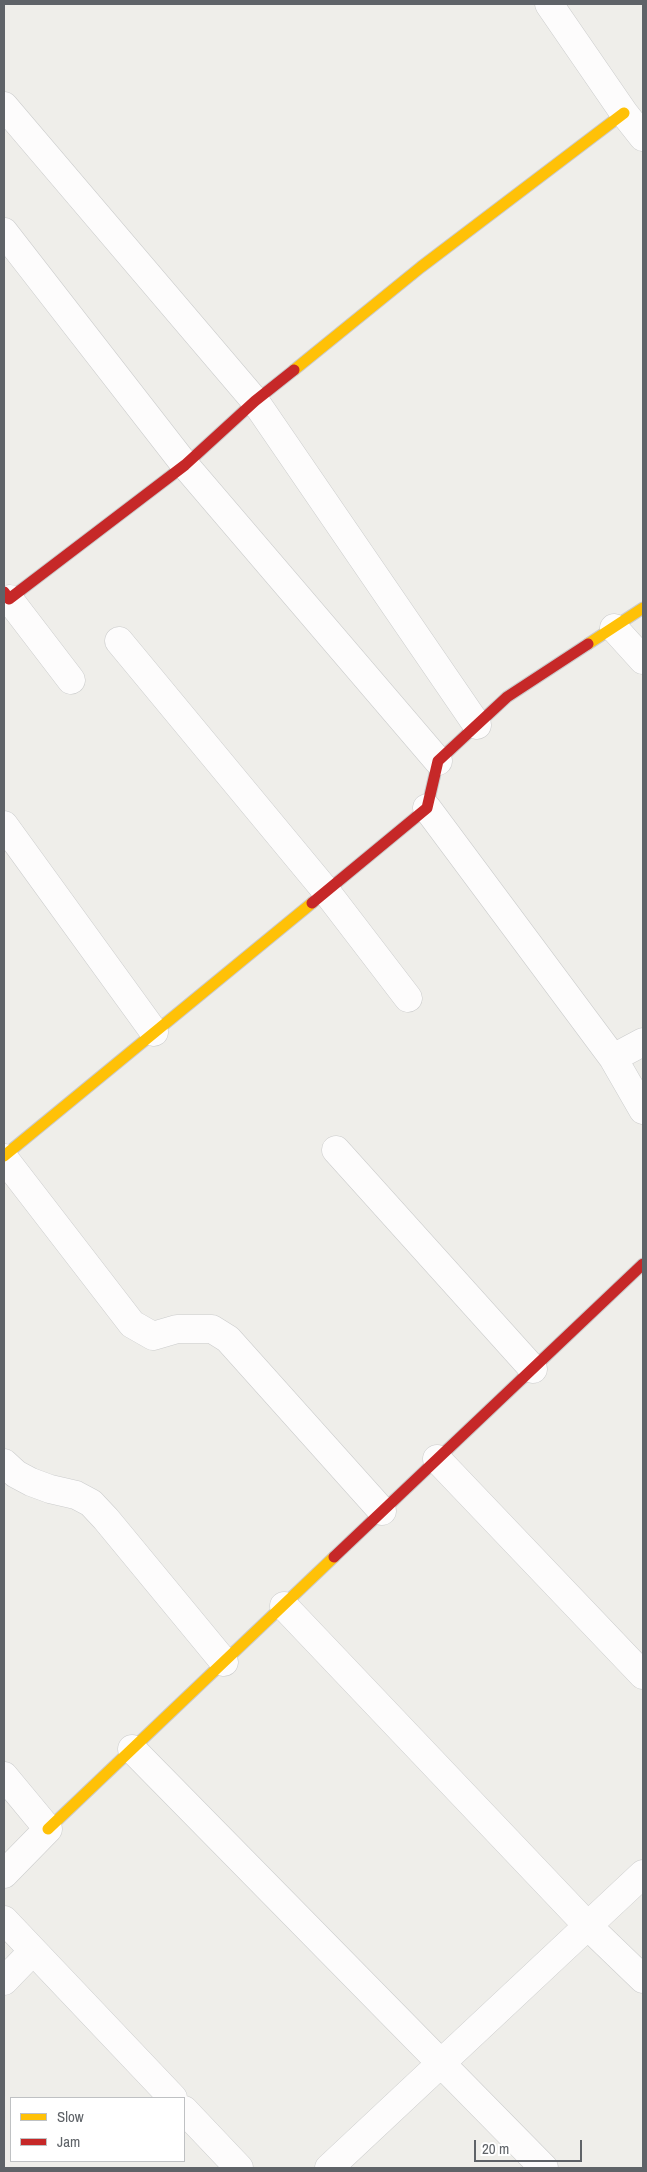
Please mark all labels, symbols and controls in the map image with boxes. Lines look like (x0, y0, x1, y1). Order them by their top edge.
legend (10, 2097, 185, 2162)
text: Slow (57, 2106, 84, 2127)
scale bar (477, 2130, 584, 2162)
text: Jam (57, 2131, 80, 2152)
text: 20 m (482, 2138, 509, 2159)

